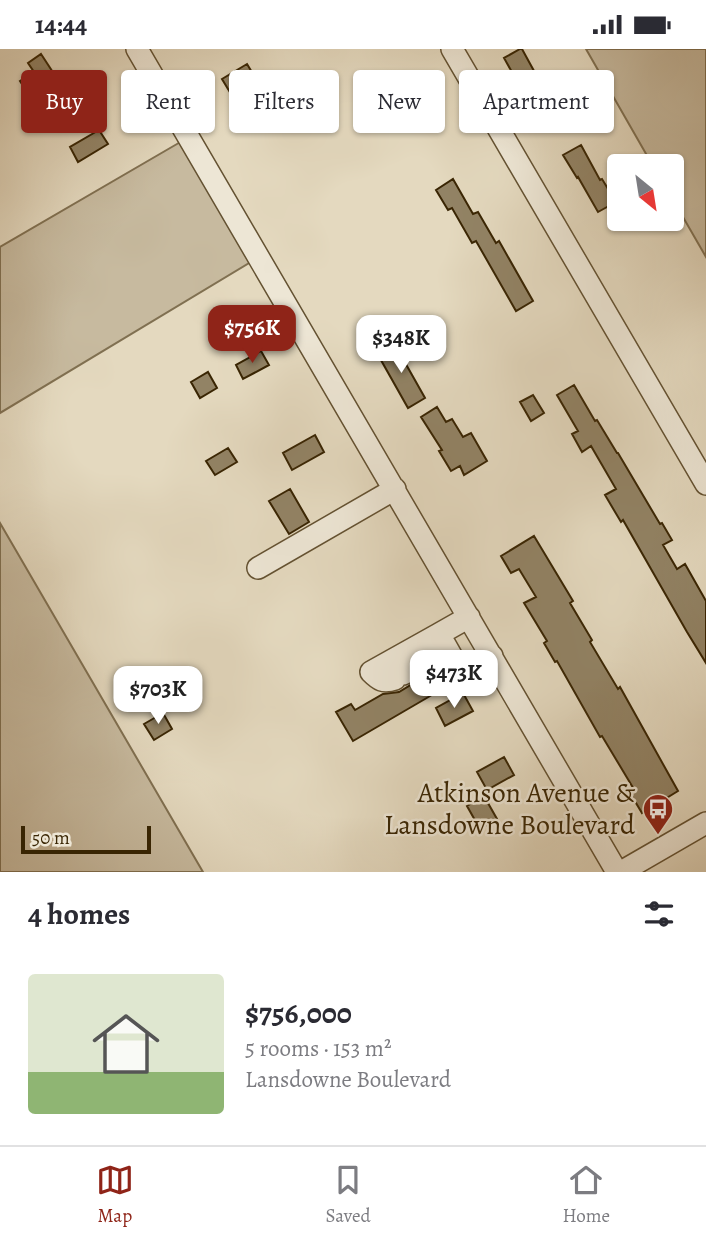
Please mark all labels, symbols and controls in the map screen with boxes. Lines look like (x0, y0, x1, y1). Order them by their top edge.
text: 14:44 (35, 7, 87, 42)
chip: Buy (21, 70, 107, 133)
chip: Rent (121, 70, 215, 133)
chip: Filters (229, 70, 339, 133)
chip: New (353, 70, 445, 133)
chip: Apartment (459, 70, 614, 133)
north arrow (607, 154, 684, 231)
map controls (607, 154, 684, 231)
pin: $756K (203, 305, 301, 365)
text: $756K (224, 312, 280, 343)
pin: $348K (352, 315, 450, 375)
text: $348K (372, 322, 430, 353)
pin: $473K (405, 651, 503, 710)
text: $473K (426, 657, 482, 688)
pin: $703K (109, 667, 207, 726)
text: $703K (129, 673, 187, 704)
place label: Atkinson Avenue & Lansdowne Boulevard (384, 774, 636, 844)
bus stop icon: Atkinson Avenue & Lansdowne Boulevard (641, 792, 675, 836)
scale bar (21, 823, 150, 855)
text: 50 m (32, 825, 70, 851)
text: 4 homes (28, 894, 130, 934)
icon: filters (640, 895, 678, 933)
text: $756,000 (245, 993, 352, 1033)
icon: home (84, 1002, 168, 1086)
text: 5 rooms · 153 m² (245, 1033, 392, 1064)
text: Lansdowne Boulevard (245, 1064, 451, 1095)
tab: Map (96, 1161, 134, 1229)
tab: Saved (326, 1161, 371, 1229)
tab: Home (562, 1161, 610, 1229)

